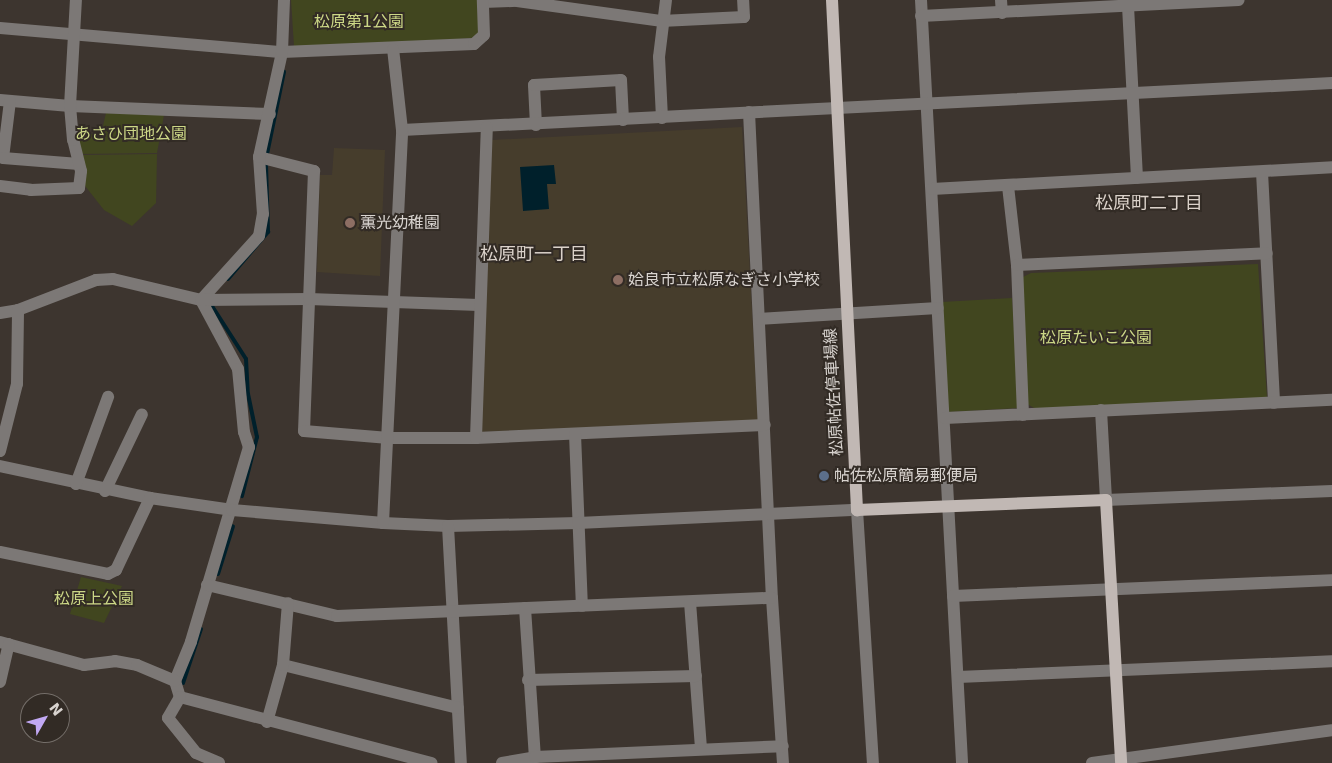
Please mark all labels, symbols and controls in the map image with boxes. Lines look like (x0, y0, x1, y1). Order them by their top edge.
park label: 松原第1公園 (314, 12, 404, 32)
park label: あさひ団地公園 (75, 124, 187, 144)
district label: 松原町二丁目 (1095, 192, 1203, 214)
place label: 薫光幼稚園 (360, 213, 440, 233)
marker: 薫光幼稚園 (344, 217, 356, 229)
district label: 松原町一丁目 (480, 243, 588, 265)
place label: 姶良市立松原なぎさ小学校 (628, 270, 820, 290)
marker: 姶良市立松原なぎさ小学校 (612, 274, 624, 286)
street label: 松原帖佐停車場線 (821, 328, 847, 456)
park label: 松原たいこ公園 (1040, 328, 1152, 348)
place label: 帖佐松原簡易郵便局 (834, 466, 978, 486)
marker: 帖佐松原簡易郵便局 (818, 470, 830, 482)
park label: 松原上公園 (54, 589, 134, 609)
north arrow (20, 693, 70, 743)
text: N (46, 700, 66, 719)

